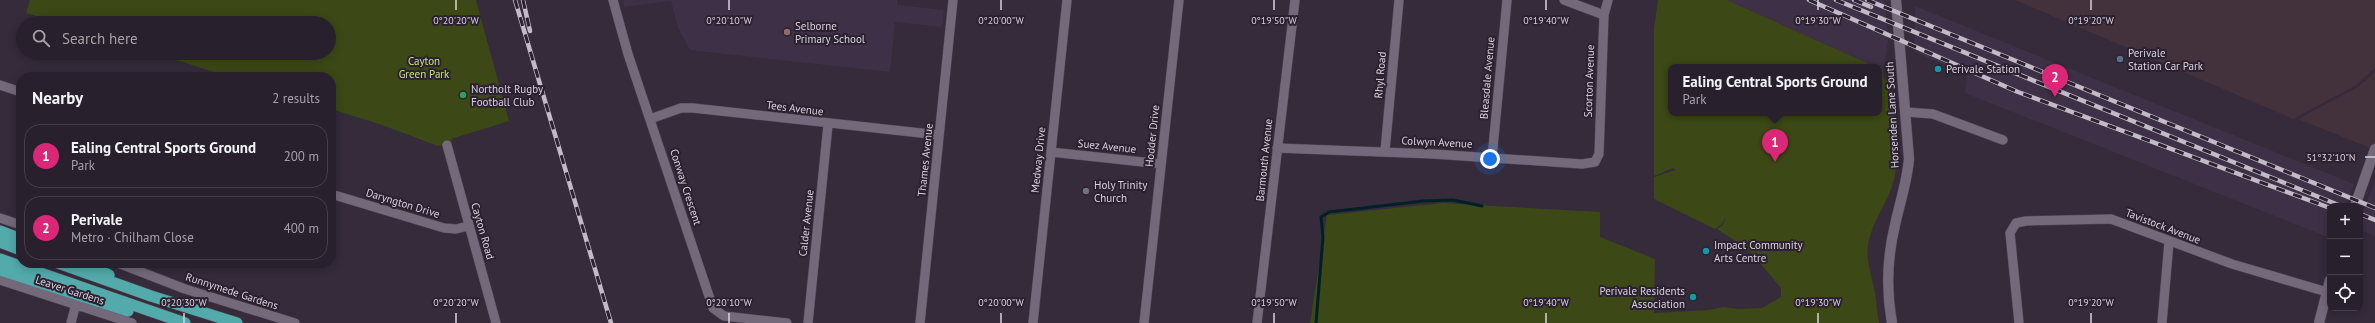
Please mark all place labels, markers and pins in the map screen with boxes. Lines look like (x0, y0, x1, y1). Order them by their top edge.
place label: Selborne Primary School (795, 19, 866, 46)
marker: Selborne Primary School (782, 27, 792, 37)
place label: Perivale Station Car Park (2128, 46, 2204, 73)
marker: Perivale Station Car Park (2115, 54, 2125, 64)
place label: Perivale Station (1946, 62, 2020, 76)
marker: Perivale Station (1933, 64, 1943, 74)
pin: 2 (2042, 64, 2068, 97)
place label: Northolt Rugby Football Club (471, 82, 544, 109)
marker: Northolt Rugby Football Club (458, 90, 468, 100)
pin: 1 (1762, 129, 1788, 162)
place label: Holy Trinity Church (1094, 178, 1148, 205)
marker: Holy Trinity Church (1081, 186, 1091, 196)
place label: Impact Community Arts Centre (1714, 238, 1803, 265)
marker: Impact Community Arts Centre (1701, 246, 1711, 256)
place label: Perivale Residents Association (1599, 284, 1685, 311)
marker: Perivale Residents Association (1688, 292, 1698, 302)

